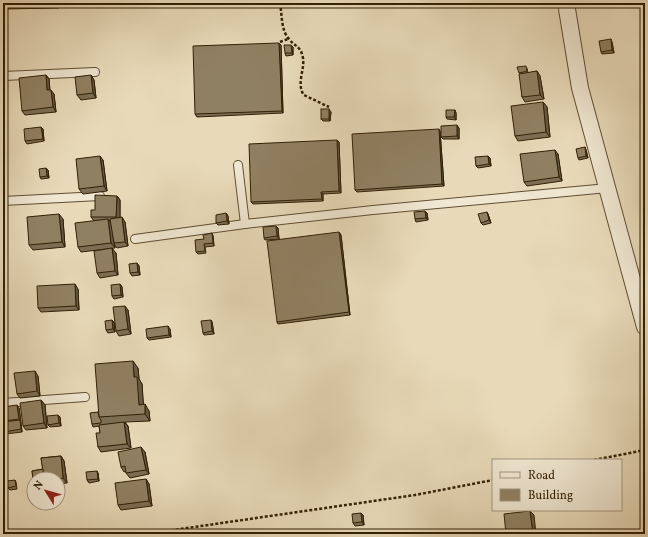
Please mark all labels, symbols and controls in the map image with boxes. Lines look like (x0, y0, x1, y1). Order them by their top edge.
legend (492, 459, 622, 511)
text: Road (528, 468, 555, 484)
north arrow (26, 471, 66, 511)
text: N (31, 478, 48, 494)
text: Building (528, 488, 573, 504)

